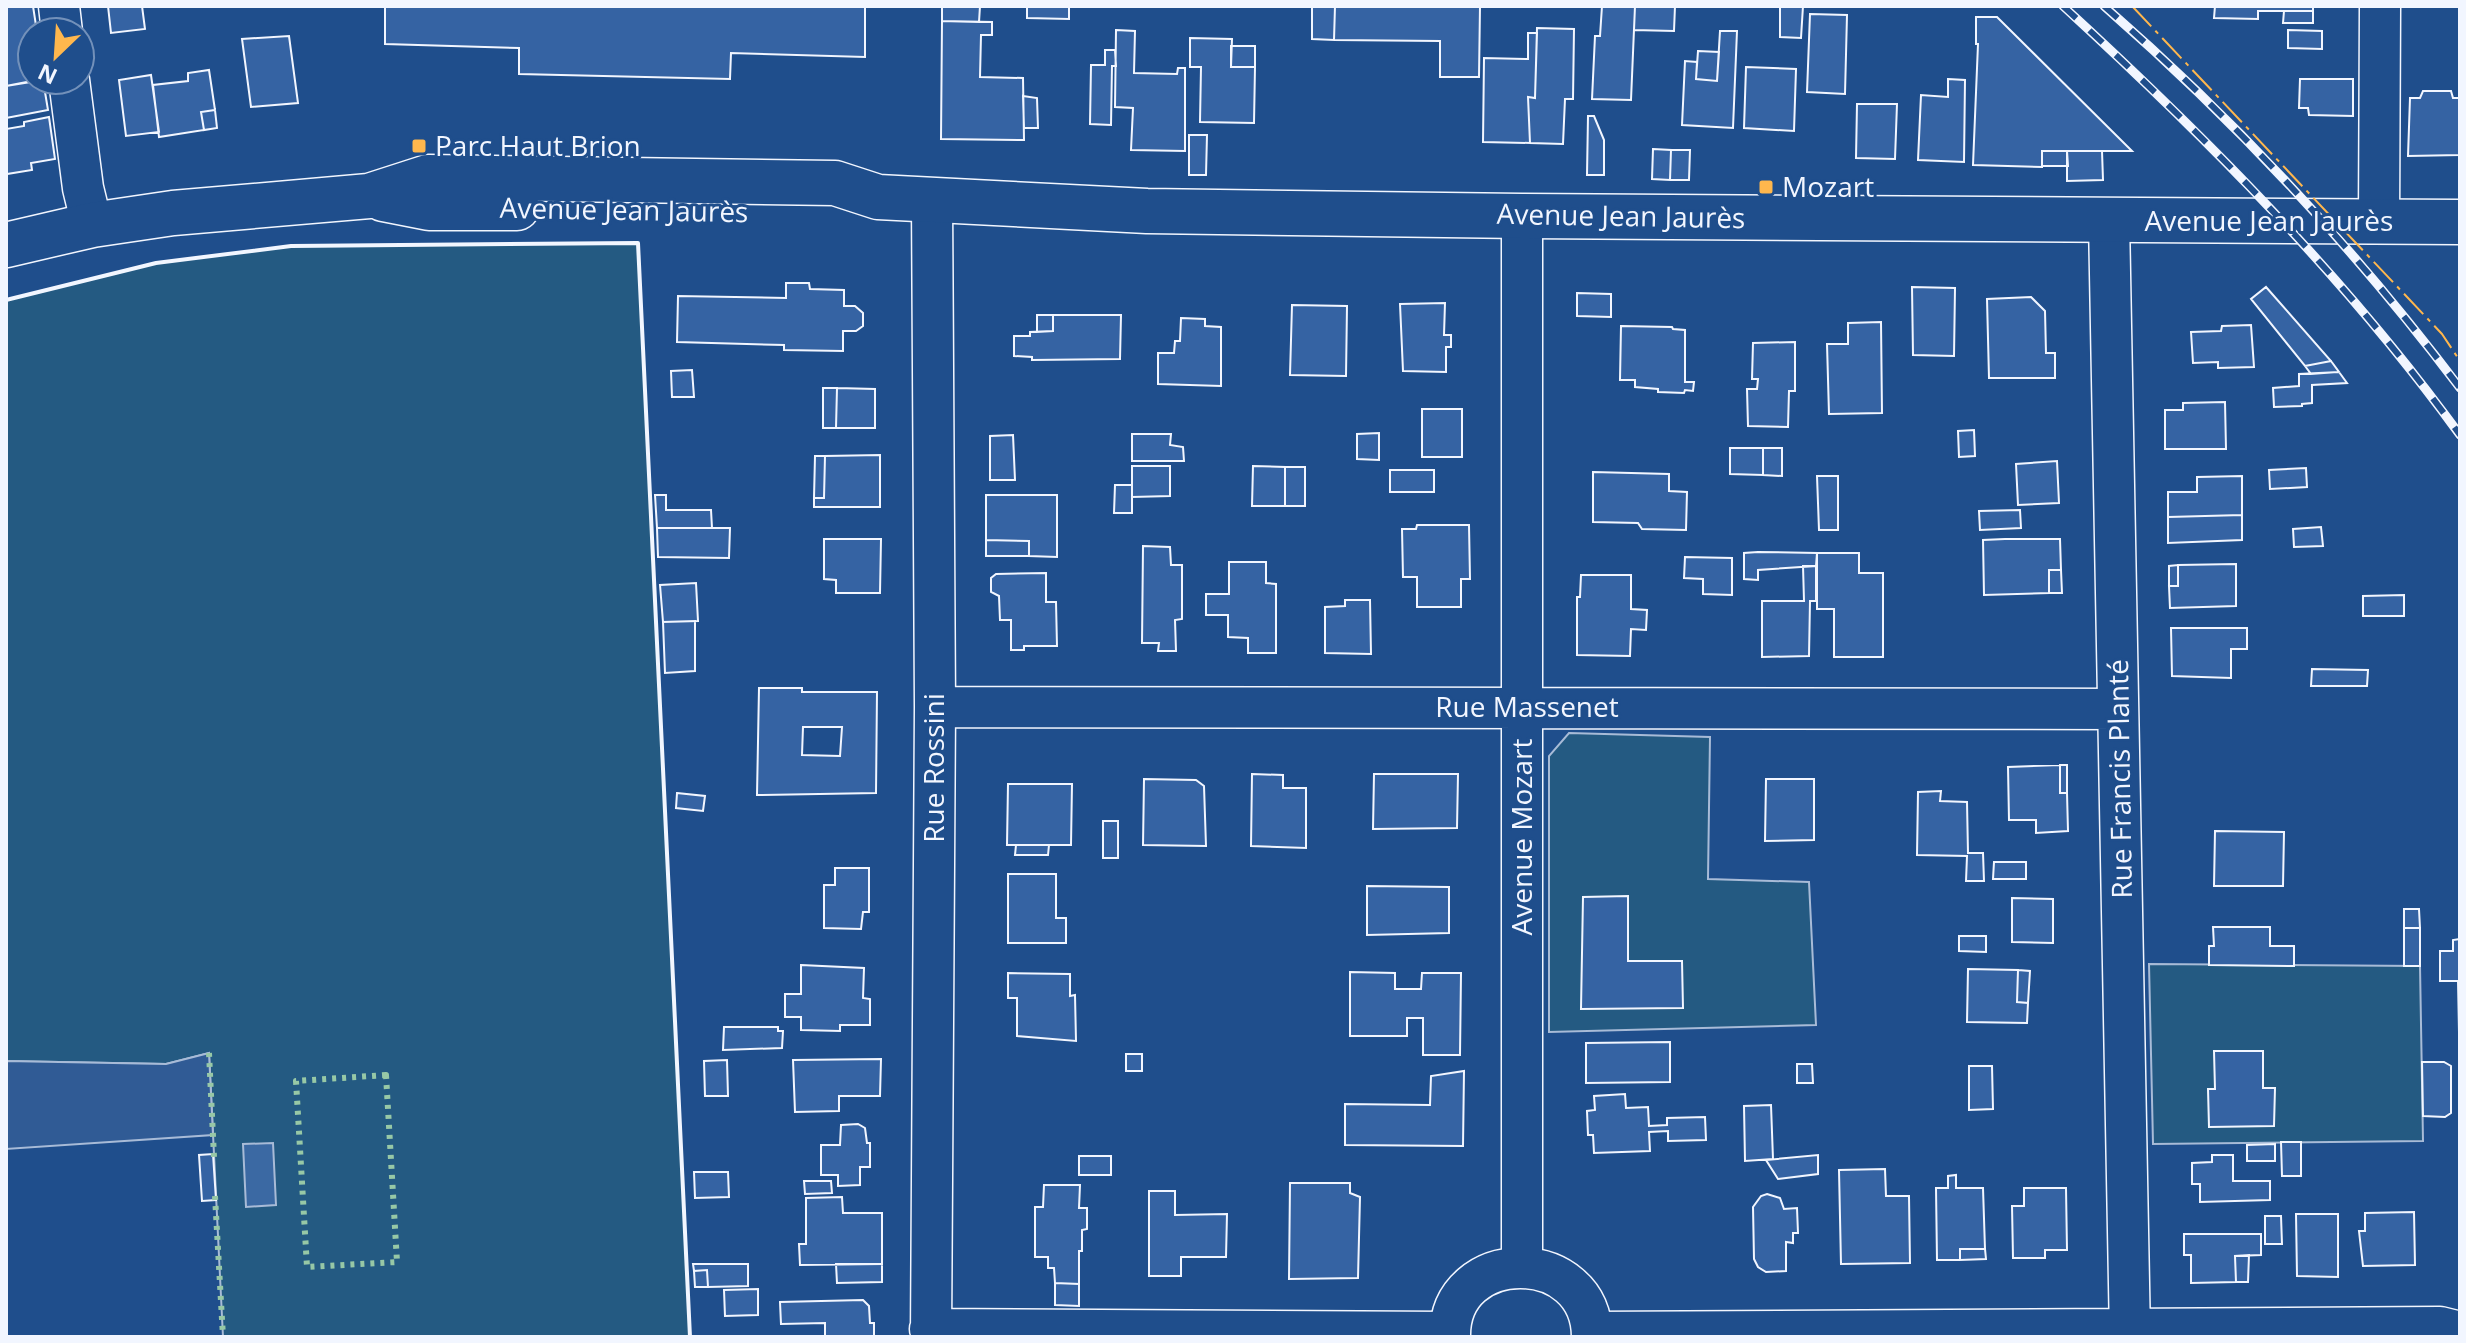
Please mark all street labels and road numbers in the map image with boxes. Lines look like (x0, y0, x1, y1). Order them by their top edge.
street label: Avenue Jean Jaurès (499, 188, 749, 230)
street label: Avenue Jean Jaurès (1496, 194, 1746, 236)
street label: Avenue Jean Jaurès (2145, 201, 2393, 239)
street label: Rue Francis Planté (2098, 659, 2140, 899)
street label: Rue Massenet (1435, 687, 1619, 725)
street label: Rue Rossini (914, 693, 952, 843)
street label: Avenue Mozart (1502, 739, 1540, 935)

